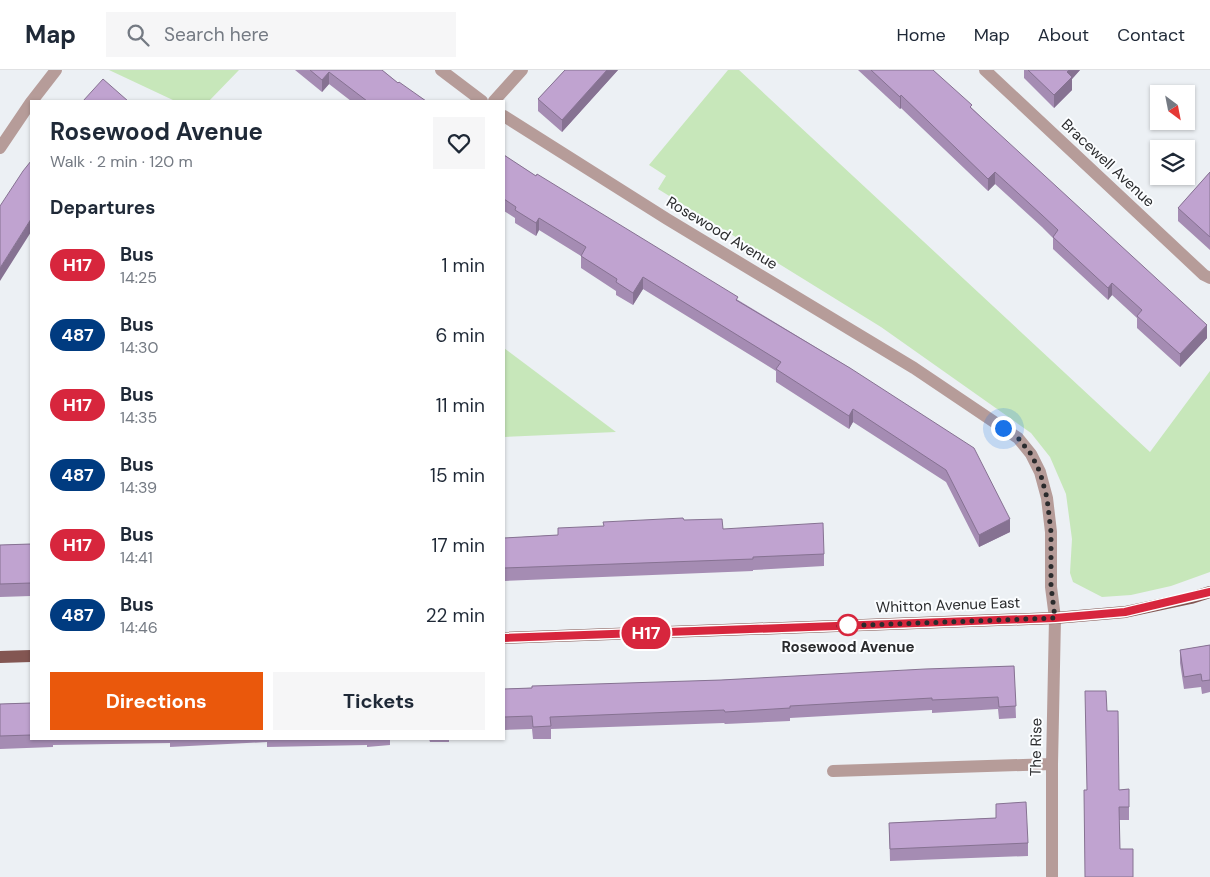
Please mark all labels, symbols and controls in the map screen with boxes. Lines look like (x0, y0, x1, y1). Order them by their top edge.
search box (106, 12, 456, 57)
text: Map (25, 19, 76, 50)
icon: search (124, 21, 152, 49)
text: Search here (164, 22, 269, 47)
text: Home (896, 23, 946, 47)
text: Map (974, 23, 1010, 47)
text: About (1038, 23, 1089, 47)
text: Contact (1117, 23, 1185, 47)
north arrow (1150, 85, 1195, 130)
map controls (1150, 85, 1195, 185)
street label: Bracewell Avenue (1057, 114, 1159, 212)
text: Rosewood Avenue (50, 116, 263, 147)
button: heart (433, 117, 485, 169)
button: layers (1150, 140, 1195, 185)
text: Walk · 2 min · 120 m (50, 151, 193, 172)
street label: Rosewood Avenue (663, 192, 781, 274)
text: Departures (50, 195, 155, 220)
text: Bus (120, 242, 154, 267)
text: H17 (63, 253, 92, 277)
text: 1 min (442, 253, 485, 278)
text: 14:25 (120, 267, 157, 288)
text: Bus (120, 312, 154, 337)
text: 487 (61, 323, 94, 347)
text: 6 min (436, 323, 485, 348)
text: 14:30 (120, 337, 158, 358)
text: Bus (120, 382, 154, 407)
text: H17 (63, 393, 92, 417)
text: 11 min (436, 393, 485, 418)
text: 14:35 (120, 407, 157, 428)
your location (991, 416, 1016, 441)
text: Bus (120, 452, 154, 477)
text: 487 (61, 463, 94, 487)
text: 15 min (430, 463, 485, 488)
text: 14:39 (120, 477, 157, 498)
text: Bus (120, 522, 154, 547)
text: H17 (63, 533, 92, 557)
text: 17 min (431, 533, 485, 558)
text: 14:41 (120, 547, 153, 568)
text: Bus (120, 592, 154, 617)
street label: Whitton Avenue East (875, 592, 1021, 618)
text: 487 (61, 603, 94, 627)
text: 22 min (426, 603, 485, 628)
marker: Rosewood Avenue (837, 614, 859, 636)
text: 14:46 (120, 617, 158, 638)
line badge: H17 (617, 617, 675, 649)
text: H17 (631, 621, 661, 645)
place label: Rosewood Avenue (781, 637, 915, 657)
button: Directions (50, 672, 263, 730)
button: Tickets (273, 672, 485, 730)
street label: The Rise (1025, 718, 1047, 776)

